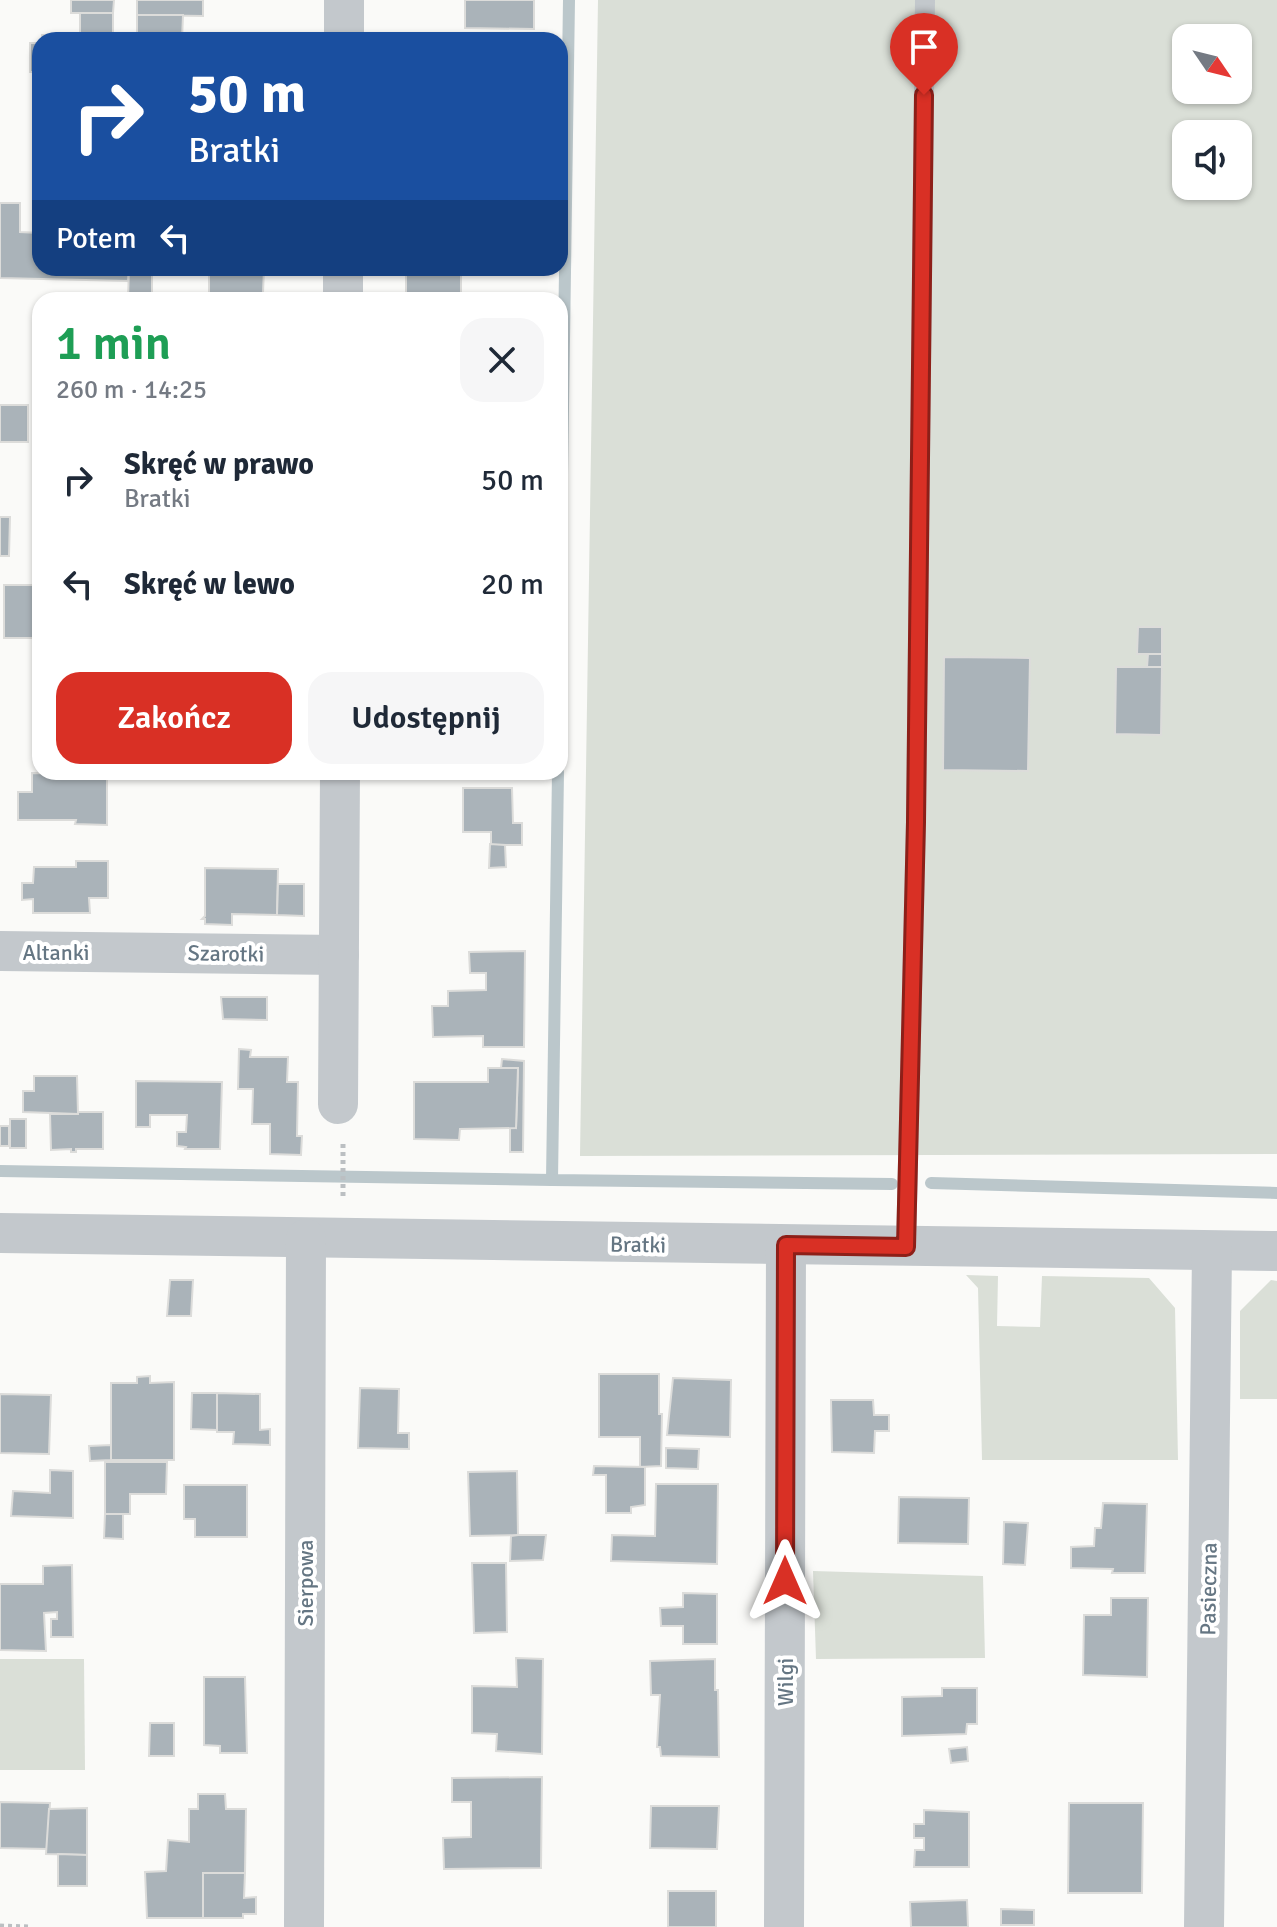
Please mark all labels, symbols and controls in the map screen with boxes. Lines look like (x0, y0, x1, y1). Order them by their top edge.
pin (890, 13, 958, 95)
north arrow (1172, 24, 1252, 104)
map controls (1172, 24, 1252, 200)
icon: arrive (902, 25, 946, 69)
text: 50 m (188, 59, 306, 128)
icon: right (56, 64, 160, 168)
button: sound (1172, 120, 1252, 200)
text: Bratki (188, 128, 280, 173)
icon: left (153, 216, 197, 260)
text: Potem (56, 220, 137, 257)
text: 1 min (56, 314, 171, 373)
button: close (460, 318, 544, 402)
text: 260 m · 14:25 (56, 374, 207, 406)
text: Skręć w prawo (124, 446, 314, 483)
icon: right (56, 458, 100, 502)
text: 50 m (481, 462, 544, 499)
text: Bratki (124, 483, 191, 515)
icon: left (56, 562, 100, 606)
text: Skręć w lewo (124, 566, 295, 603)
text: 20 m (481, 566, 544, 603)
button: Zakończ (56, 672, 292, 764)
button: Udostępnij (308, 672, 544, 764)
street label: Altanki (22, 939, 90, 966)
street label: Szarotki (187, 939, 264, 968)
street label: Bratki (610, 1231, 666, 1258)
street label: Sierpowa (292, 1539, 319, 1627)
position arrow (743, 1539, 827, 1623)
street label: Pasieczna (1194, 1542, 1223, 1636)
street label: Wilgi (772, 1658, 799, 1706)

